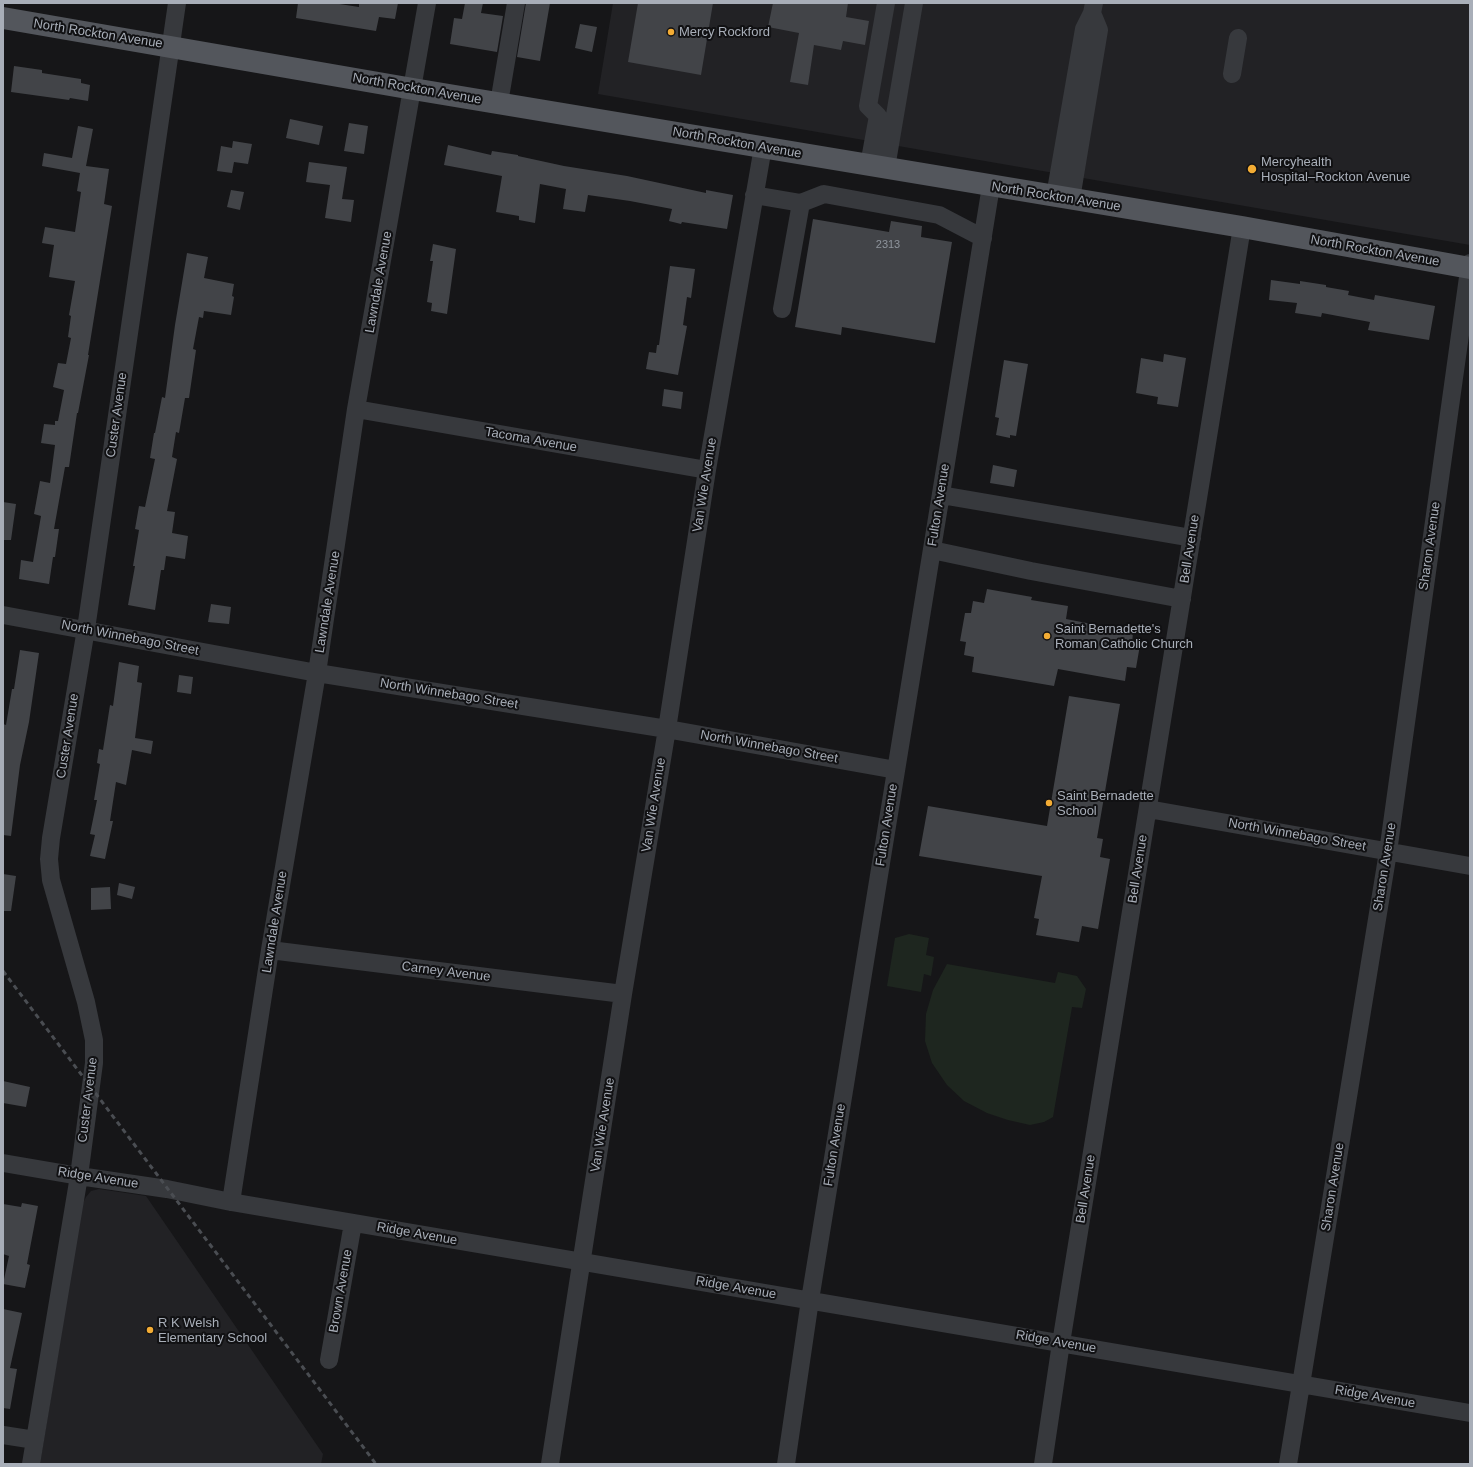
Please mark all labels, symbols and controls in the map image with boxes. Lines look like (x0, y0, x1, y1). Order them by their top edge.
street label: North Rockton Avenue (32, 16, 164, 52)
place label: Mercy Rockford (679, 24, 770, 40)
marker: Mercy Rockford (666, 27, 676, 37)
street label: North Rockton Avenue (351, 70, 483, 108)
street label: North Rockton Avenue (671, 124, 803, 162)
place label: Mercyhealth Hospital–Rockton Avenue (1261, 154, 1410, 185)
marker: Mercyhealth Hospital–Rockton Avenue (1246, 163, 1258, 175)
street label: North Rockton Avenue (990, 179, 1122, 215)
street label: Lawndale Avenue (362, 230, 396, 334)
street label: North Rockton Avenue (1309, 232, 1441, 270)
house number: 2313 (876, 238, 900, 252)
street label: Custer Avenue (103, 371, 131, 459)
street label: Tacoma Avenue (484, 424, 578, 456)
street label: Van Wie Avenue (690, 437, 720, 533)
street label: Fulton Avenue (925, 462, 953, 548)
street label: Sharon Avenue (1416, 501, 1444, 591)
street label: Bell Avenue (1177, 514, 1203, 584)
street label: Lawndale Avenue (312, 550, 344, 654)
street label: North Winnebago Street (60, 617, 200, 659)
place label: Saint Bernadette's Roman Catholic Church (1055, 621, 1193, 652)
marker: Saint Bernadette's Roman Catholic Church (1042, 631, 1052, 641)
street label: North Winnebago Street (379, 675, 519, 713)
street label: Custer Avenue (54, 692, 82, 780)
street label: North Winnebago Street (699, 727, 839, 767)
street label: Van Wie Avenue (639, 757, 669, 853)
street label: Fulton Avenue (873, 782, 901, 868)
place label: Saint Bernadette School (1057, 788, 1154, 819)
marker: Saint Bernadette School (1044, 798, 1054, 808)
street label: North Winnebago Street (1227, 815, 1367, 855)
street label: Sharon Avenue (1370, 822, 1400, 912)
street label: Bell Avenue (1125, 834, 1151, 904)
street label: Lawndale Avenue (259, 870, 291, 974)
street label: Carney Avenue (401, 959, 491, 985)
street label: Custer Avenue (75, 1056, 101, 1144)
street label: Van Wie Avenue (588, 1077, 618, 1173)
street label: Fulton Avenue (821, 1102, 849, 1188)
street label: Sharon Avenue (1318, 1142, 1348, 1232)
street label: Bell Avenue (1073, 1154, 1099, 1224)
street label: Ridge Avenue (57, 1164, 139, 1192)
street label: Ridge Avenue (376, 1219, 458, 1249)
street label: Brown Avenue (326, 1248, 356, 1334)
street label: Ridge Avenue (695, 1273, 777, 1303)
place label: R K Welsh Elementary School (158, 1315, 267, 1346)
marker: R K Welsh Elementary School (145, 1325, 155, 1335)
street label: Ridge Avenue (1015, 1327, 1097, 1357)
street label: Ridge Avenue (1334, 1382, 1416, 1412)

